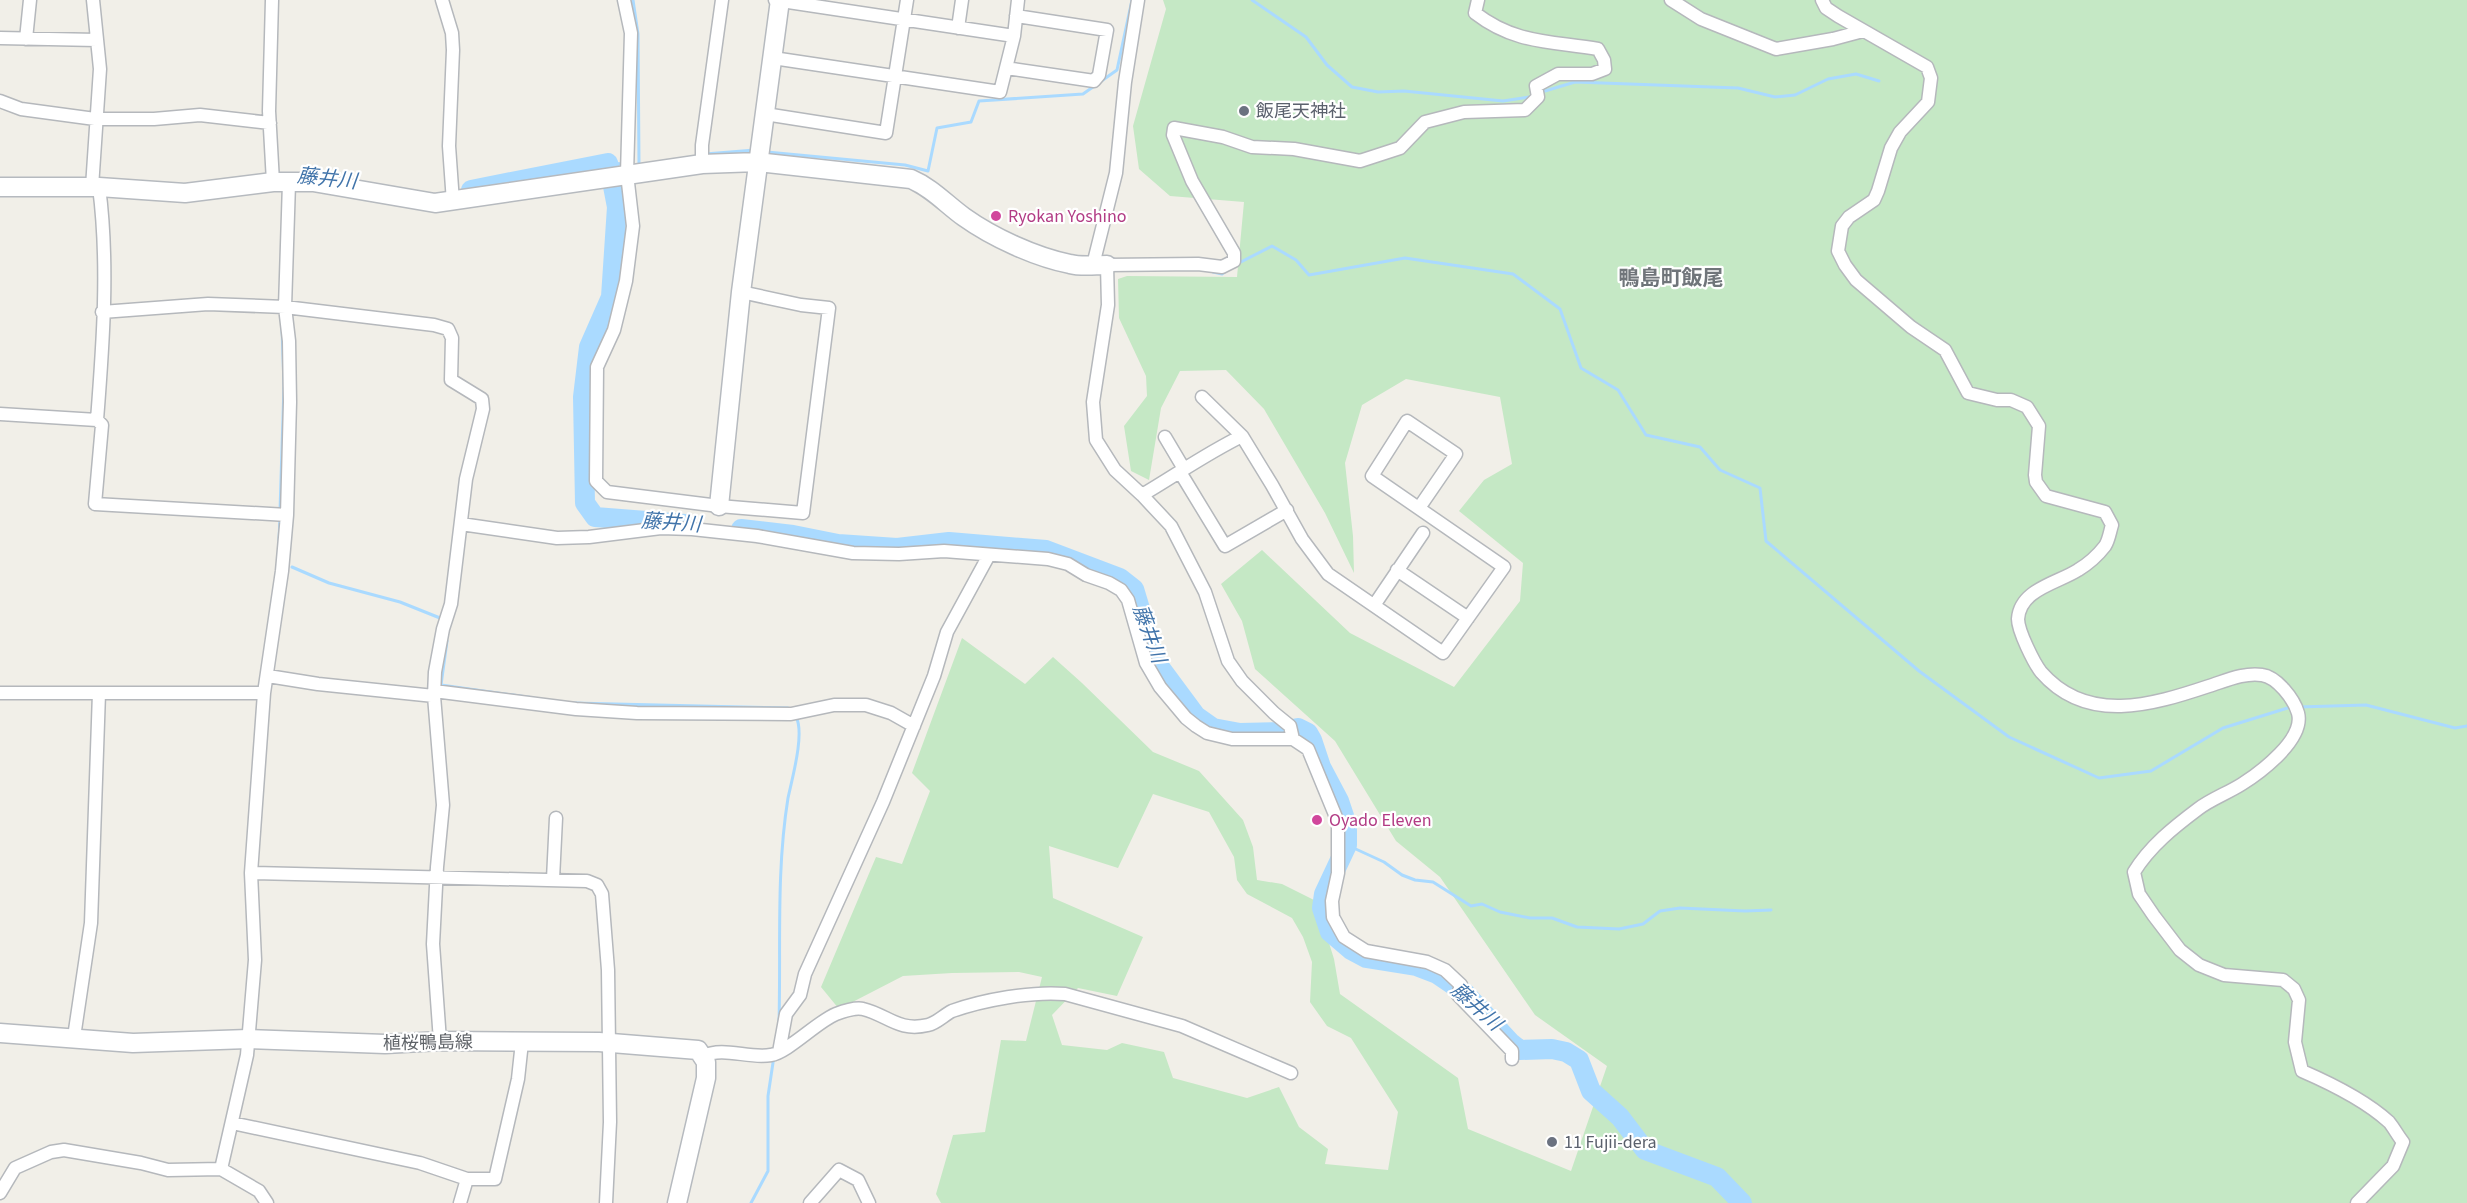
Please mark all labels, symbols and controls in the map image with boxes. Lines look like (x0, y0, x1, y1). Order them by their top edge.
place label: 飯尾天神社 (1256, 99, 1346, 124)
marker: 飯尾天神社 (1237, 104, 1251, 118)
water label: 藤井川 (296, 162, 360, 196)
place label: Ryokan Yoshino (1008, 204, 1127, 229)
marker: Ryokan Yoshino (989, 209, 1003, 223)
district label: 鴨島町飯尾 (1619, 263, 1724, 293)
water label: 藤井川 (640, 507, 704, 539)
water label: 藤井川 (1126, 601, 1173, 669)
place label: Oyado Eleven (1329, 808, 1432, 833)
marker: Oyado Eleven (1310, 813, 1324, 827)
water label: 藤井川 (1444, 977, 1509, 1039)
street label: 植桜鴨島線 (383, 1030, 473, 1056)
place label: 11 Fujii-dera (1564, 1130, 1657, 1155)
marker: 11 Fujii-dera (1545, 1135, 1559, 1149)

